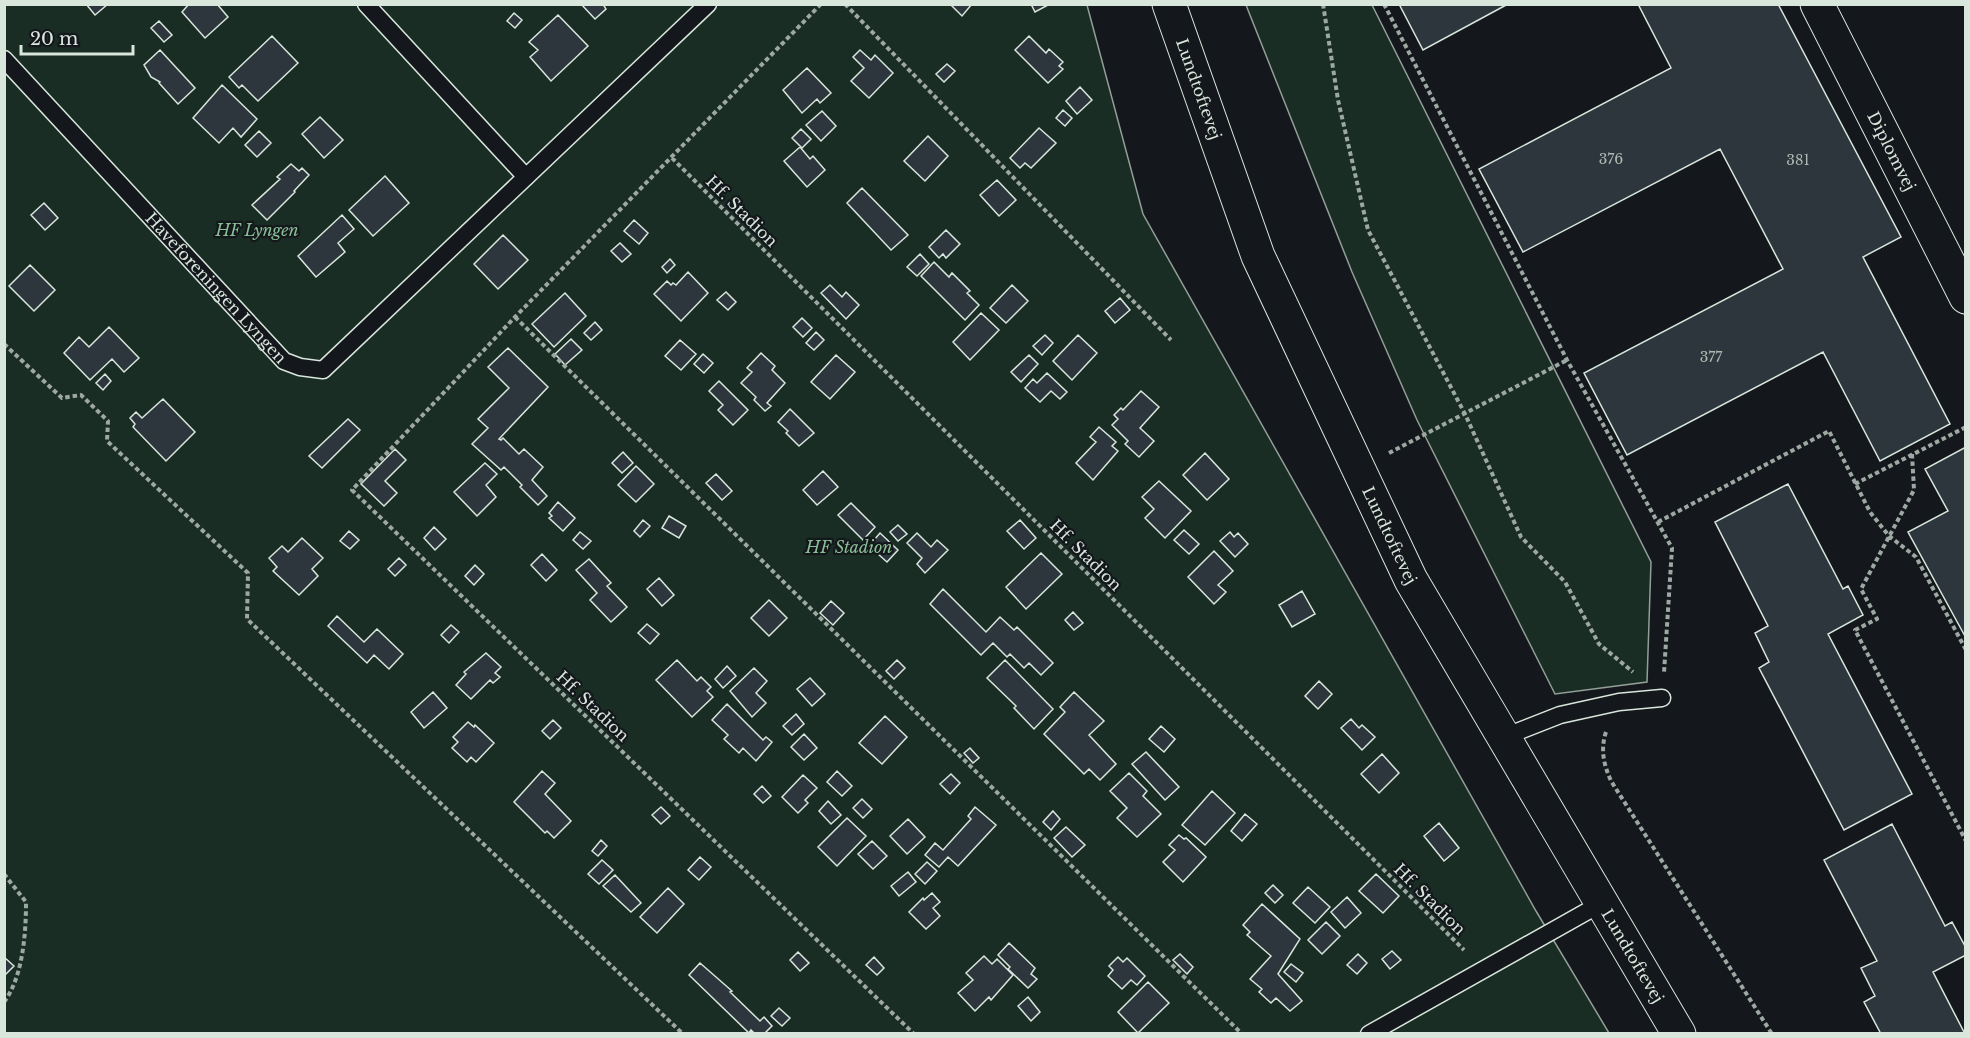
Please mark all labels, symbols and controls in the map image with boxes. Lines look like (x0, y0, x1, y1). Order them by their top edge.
scale bar (21, 18, 134, 56)
text: 20 m (30, 28, 78, 50)
street label: Lundtoftevej (1172, 36, 1226, 142)
street label: Diplomvej (1863, 108, 1920, 194)
house number: 376 (1599, 150, 1623, 168)
house number: 381 (1786, 151, 1810, 169)
street label: Hf. Stadion (702, 171, 782, 251)
street label: Haveforeningen Lyngen (141, 208, 291, 367)
park label: HF Lyngen (214, 220, 299, 240)
house number: 377 (1700, 348, 1723, 366)
street label: Lundtoftevej (1358, 483, 1421, 588)
street label: Hf. Stadion (1046, 515, 1126, 595)
park label: HF Stadion (805, 537, 892, 557)
street label: Hf. Stadion (553, 666, 633, 746)
street label: Hf. Stadion (1390, 859, 1470, 939)
street label: Lundtoftevej (1597, 905, 1668, 1006)

